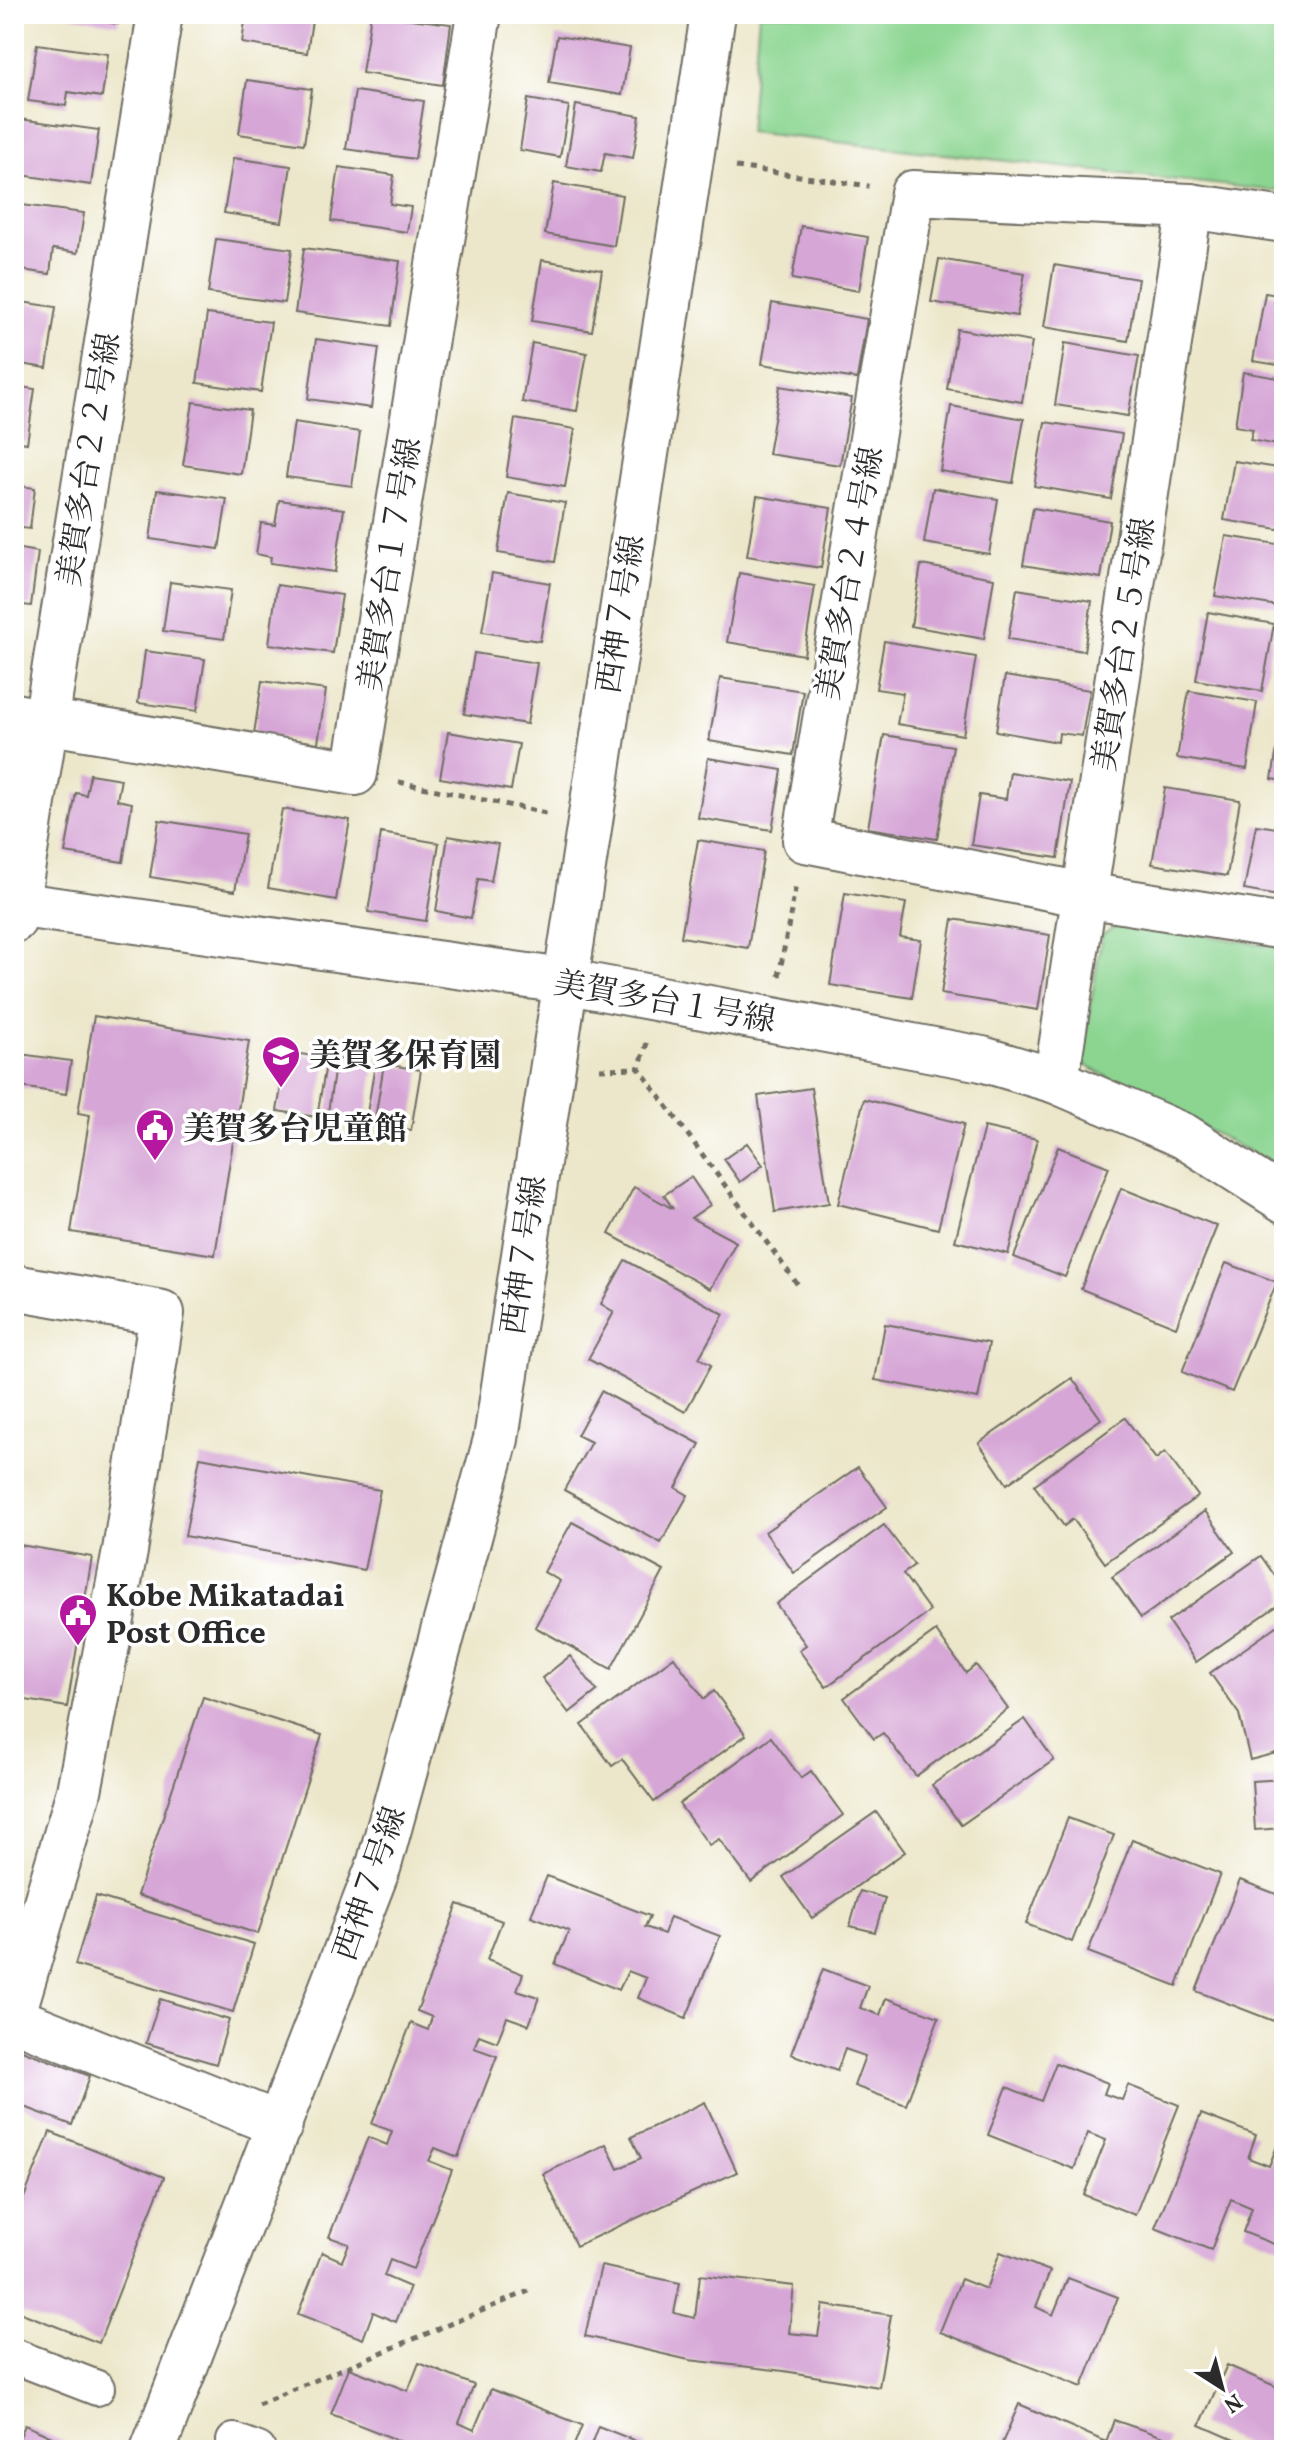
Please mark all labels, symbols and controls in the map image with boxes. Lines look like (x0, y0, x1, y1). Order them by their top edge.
street label: 美賀多台２２号線 (49, 330, 133, 589)
street label: 美賀多台１７号線 (350, 435, 434, 694)
street label: 美賀多台２４号線 (808, 444, 896, 703)
street label: 美賀多台２５号線 (1084, 515, 1168, 774)
street label: 西神７号線 (589, 532, 657, 697)
street label: 美賀多台１号線 (550, 963, 779, 1045)
school or university icon: 美賀多保育園 (260, 1034, 302, 1089)
place label: 美賀多保育園 (309, 1036, 501, 1080)
public building icon: 美賀多台児童館 (134, 1107, 176, 1162)
place label: 美賀多台児童館 (183, 1109, 407, 1153)
street label: 西神７号線 (493, 1173, 559, 1338)
place label: Kobe Mikatadai Post Office (106, 1576, 345, 1657)
public building icon: Kobe Mikatadai Post Office (57, 1592, 99, 1647)
street label: 西神７号線 (325, 1801, 419, 1967)
north arrow (1182, 2348, 1262, 2428)
text: N (1217, 2385, 1248, 2419)

